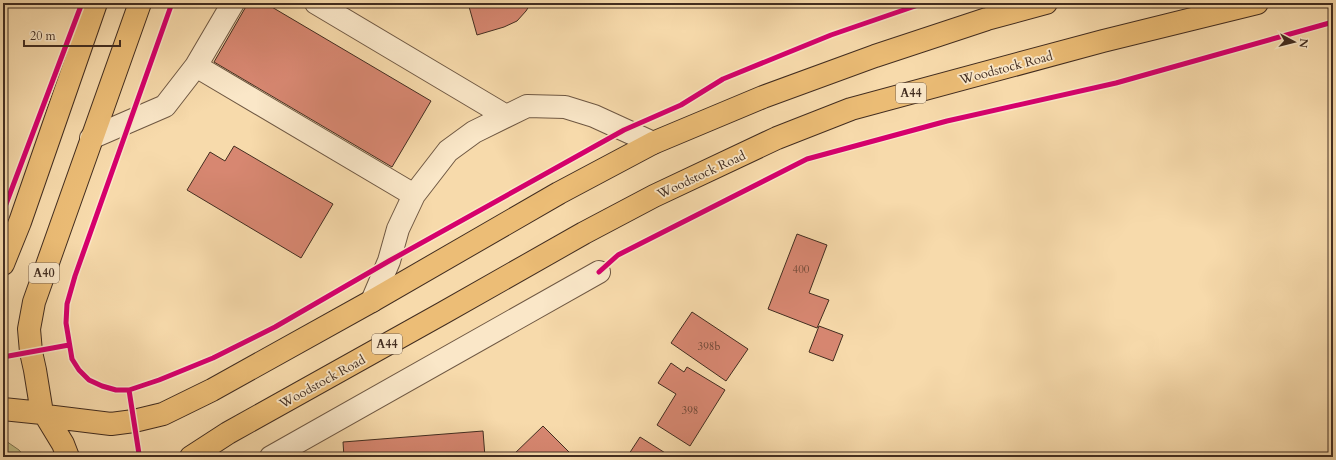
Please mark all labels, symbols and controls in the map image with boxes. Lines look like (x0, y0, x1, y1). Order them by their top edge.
scale bar (24, 22, 120, 48)
north arrow (1274, 22, 1314, 62)
text: 20 m (30, 28, 57, 44)
text: N (1295, 38, 1311, 49)
street label: Woodstock Road (957, 47, 1055, 89)
road number: A44 (896, 83, 926, 103)
street label: Woodstock Road (653, 146, 749, 204)
house number: 400 (793, 262, 810, 277)
road number: A40 (29, 263, 59, 283)
road number: A44 (372, 334, 402, 354)
house number: 398b (698, 339, 720, 354)
street label: Woodstock Road (275, 351, 369, 413)
house number: 398 (682, 403, 698, 418)

